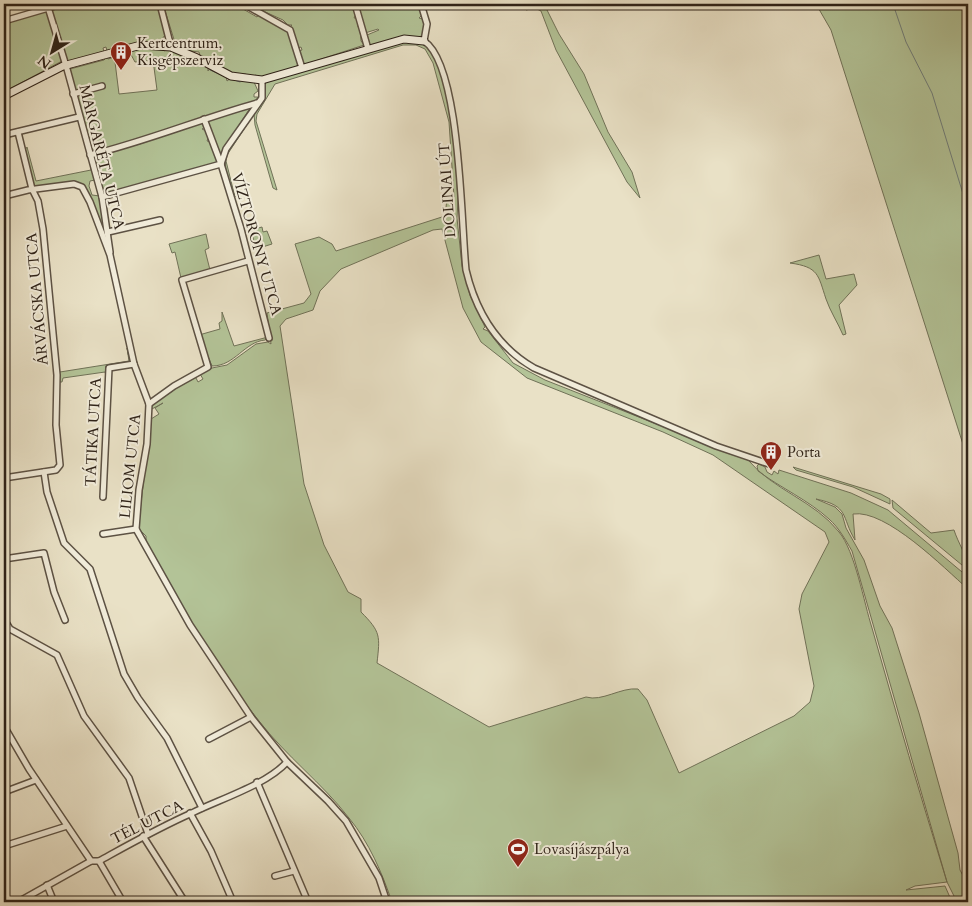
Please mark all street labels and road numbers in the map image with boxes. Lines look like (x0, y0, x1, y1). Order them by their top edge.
street label: MARGARÉTA UTCA (74, 83, 130, 232)
street label: DOLINAI ÚT (434, 142, 460, 238)
street label: VÍZTORONY UTCA (227, 170, 287, 318)
street label: ÁRVÁCSKA UTCA (21, 232, 53, 366)
street label: TÁTIKA UTCA (80, 377, 106, 487)
street label: LILIOM UTCA (115, 412, 145, 519)
street label: TÉL UTCA (107, 795, 187, 849)

